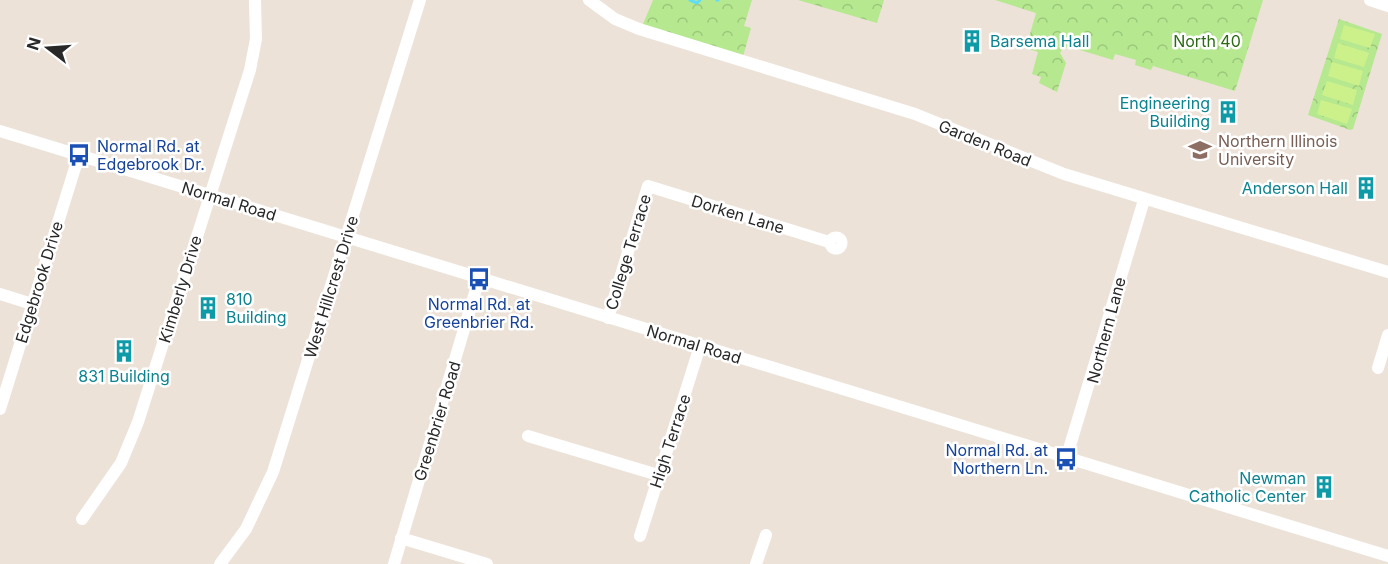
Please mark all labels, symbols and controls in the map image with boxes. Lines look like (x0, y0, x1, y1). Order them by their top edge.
north arrow (18, 18, 78, 78)
building icon: Barsema Hall (959, 28, 985, 54)
place label: Barsema Hall (990, 31, 1089, 51)
park label: North 40 (1173, 31, 1241, 51)
text: N (22, 35, 45, 52)
place label: Engineering Building (1120, 93, 1210, 131)
building icon: Engineering Building (1215, 99, 1241, 125)
street label: Garden Road (936, 115, 1034, 171)
place label: Northern Illinois University (1218, 131, 1337, 169)
place label: Normal Rd. at Edgebrook Dr. (97, 136, 205, 174)
school or university icon: Northern Illinois University (1187, 137, 1213, 163)
bus stop icon: Normal Rd. at Edgebrook Dr. (66, 142, 92, 168)
building icon: Anderson Hall (1353, 175, 1379, 201)
street label: Normal Road (179, 177, 279, 225)
place label: Anderson Hall (1242, 178, 1348, 198)
street label: Dorken Lane (689, 190, 787, 238)
street label: College Terrace (601, 192, 655, 312)
street label: West Hillcrest Drive (300, 213, 362, 361)
street label: Edgebrook Drive (11, 219, 67, 345)
street label: Kimberly Drive (154, 233, 206, 345)
bus stop icon: Normal Rd. at Greenbrier Rd. (466, 266, 492, 292)
street label: Northern Lane (1082, 275, 1130, 385)
place label: 810 Building (226, 289, 287, 327)
place label: Normal Rd. at Greenbrier Rd. (424, 294, 534, 332)
building icon: 810 Building (195, 295, 221, 321)
street label: Normal Road (644, 320, 744, 368)
building icon: 831 Building (111, 338, 137, 364)
street label: Greenbrier Road (409, 359, 465, 483)
place label: 831 Building (78, 366, 170, 386)
street label: High Terrace (645, 391, 695, 491)
place label: Normal Rd. at Northern Ln. (946, 440, 1048, 478)
bus stop icon: Normal Rd. at Northern Ln. (1053, 446, 1079, 472)
place label: Newman Catholic Center (1189, 468, 1306, 506)
building icon: Newman Catholic Center (1311, 474, 1337, 500)

